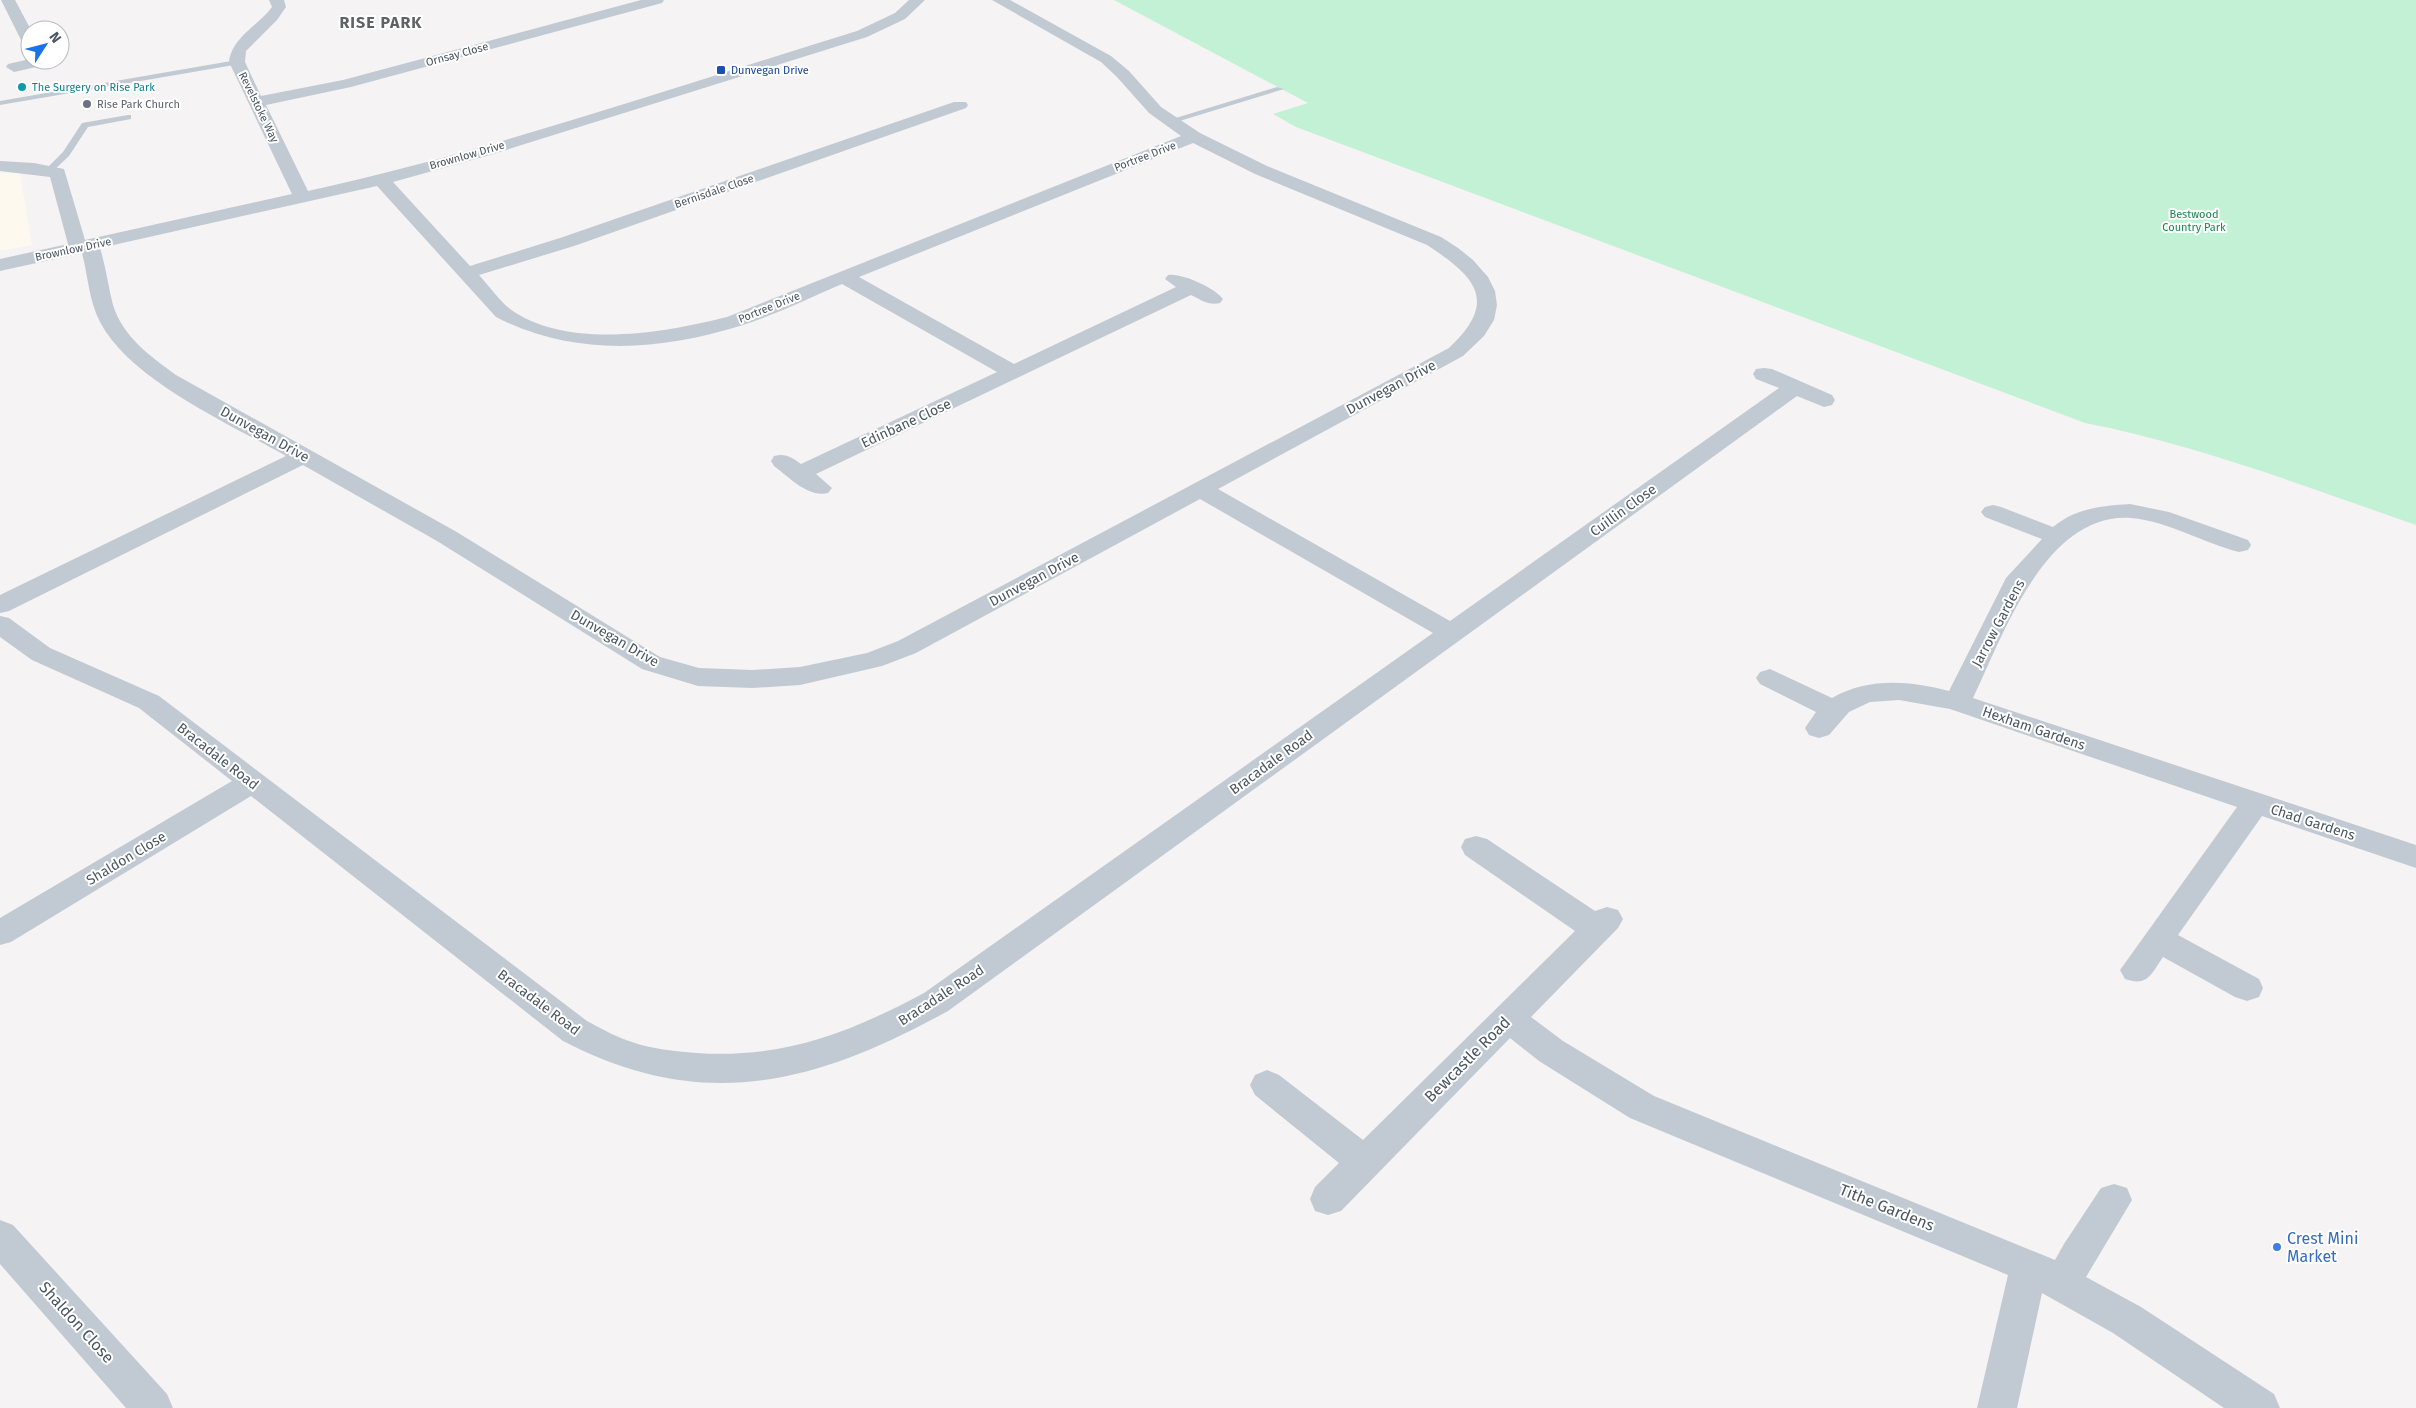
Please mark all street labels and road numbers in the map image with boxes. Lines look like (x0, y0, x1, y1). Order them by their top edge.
street label: Ornsay Close (424, 40, 490, 69)
street label: Revelstoke Way (236, 70, 281, 145)
street label: Brownlow Drive (428, 139, 506, 172)
street label: Portree Drive (1112, 139, 1178, 174)
street label: Bernisdale Close (673, 172, 755, 211)
street label: Brownlow Drive (34, 235, 112, 264)
street label: Portree Drive (736, 289, 802, 326)
street label: Dunvegan Drive (1343, 357, 1439, 418)
street label: Edinbane Close (859, 395, 954, 452)
street label: Dunvegan Drive (217, 403, 312, 466)
street label: Cuillin Close (1587, 481, 1660, 540)
street label: Dunvegan Drive (986, 549, 1082, 610)
street label: Jarrow Gardens (1968, 576, 2029, 670)
street label: Dunvegan Drive (568, 606, 662, 671)
street label: Hexham Gardens (1980, 703, 2088, 754)
street label: Bracadale Road (174, 719, 262, 793)
street label: Bracadale Road (1226, 727, 1316, 798)
street label: Chad Gardens (2268, 801, 2358, 844)
street label: Shaldon Close (83, 828, 169, 889)
street label: Bracadale Road (895, 961, 987, 1029)
street label: Bracadale Road (494, 966, 583, 1039)
street label: Bewcastle Road (1421, 1013, 1514, 1106)
street label: Tithe Gardens (1837, 1180, 1937, 1235)
street label: Shaldon Close (35, 1278, 118, 1367)

